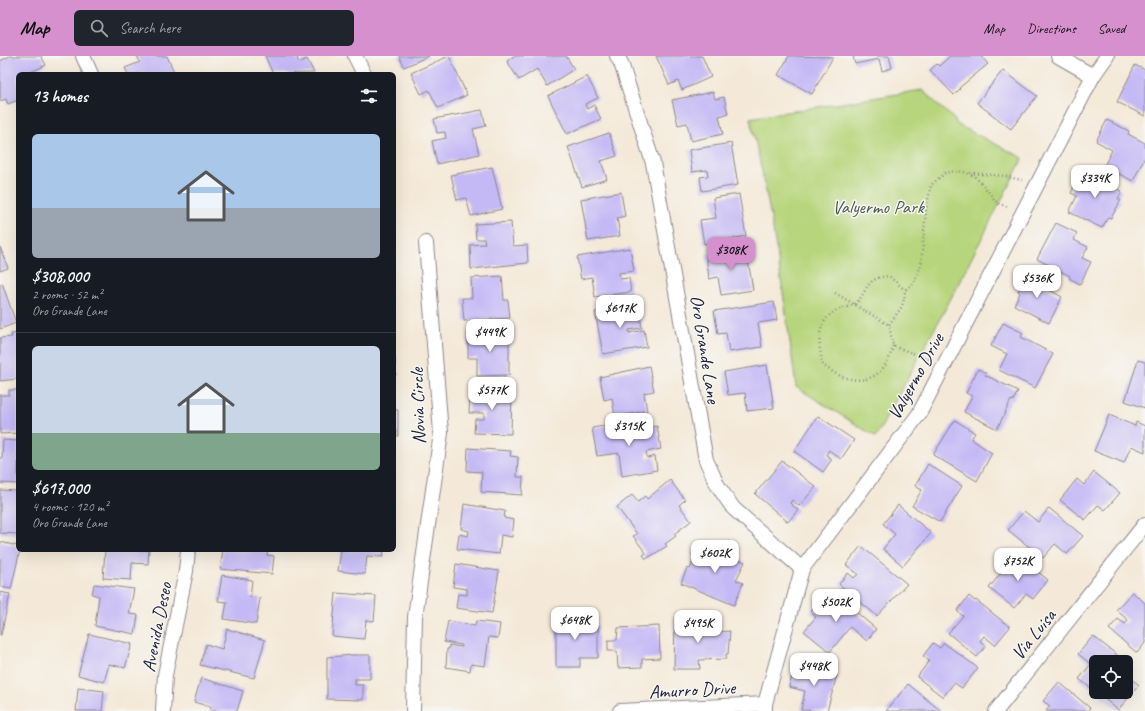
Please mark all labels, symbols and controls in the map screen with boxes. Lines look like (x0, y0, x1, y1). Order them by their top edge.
search box (74, 10, 354, 46)
text: Map (20, 16, 50, 40)
icon: search (88, 17, 110, 39)
text: Search here (120, 19, 181, 38)
text: Map (984, 20, 1005, 37)
text: Directions (1027, 20, 1076, 37)
text: Saved (1098, 20, 1125, 37)
icon: filters (358, 85, 380, 107)
text: 13 homes (32, 86, 88, 107)
icon: home (170, 160, 242, 232)
pin: $334K (1067, 165, 1123, 199)
text: $334K (1080, 170, 1110, 186)
park label: Valyermo Park (832, 195, 926, 219)
pin: $308K (703, 237, 759, 271)
text: $308K (716, 242, 746, 258)
pin: $536K (1009, 265, 1065, 299)
text: $308,000 (32, 266, 89, 287)
text: $536K (1022, 270, 1052, 286)
text: 2 rooms · 52 m² (32, 287, 102, 303)
street label: Oro Grande Lane (685, 293, 726, 407)
pin: $617K (592, 295, 648, 329)
text: $617K (605, 300, 635, 316)
text: Oro Grande Lane (32, 303, 107, 319)
pin: $449K (462, 319, 518, 353)
text: $449K (475, 324, 505, 340)
street label: Valyermo Drive (882, 327, 950, 424)
street label: Novia Circle (405, 366, 431, 445)
icon: home (170, 372, 242, 444)
pin: $577K (464, 377, 520, 411)
text: $577K (477, 382, 507, 398)
pin: $315K (601, 413, 657, 447)
text: $315K (614, 418, 644, 434)
text: $617,000 (32, 478, 89, 499)
text: 4 rooms · 120 m² (32, 499, 108, 515)
text: Oro Grande Lane (32, 515, 107, 531)
pin: $602K (687, 540, 743, 574)
text: $602K (700, 545, 730, 561)
pin: $752K (990, 548, 1046, 582)
text: $752K (1003, 553, 1033, 569)
street label: Avenida Deseo (137, 579, 178, 674)
pin: $502K (808, 589, 864, 623)
text: $502K (821, 594, 851, 610)
street label: Via Luisa (1006, 604, 1062, 665)
pin: $648K (547, 607, 603, 641)
pin: $495K (670, 610, 726, 644)
text: $648K (560, 612, 590, 628)
text: $495K (683, 615, 713, 631)
pin: $448K (786, 653, 842, 687)
map controls (1089, 655, 1133, 699)
button: locate (1089, 655, 1133, 699)
text: $448K (799, 658, 829, 674)
street label: Amurro Drive (648, 676, 738, 704)

